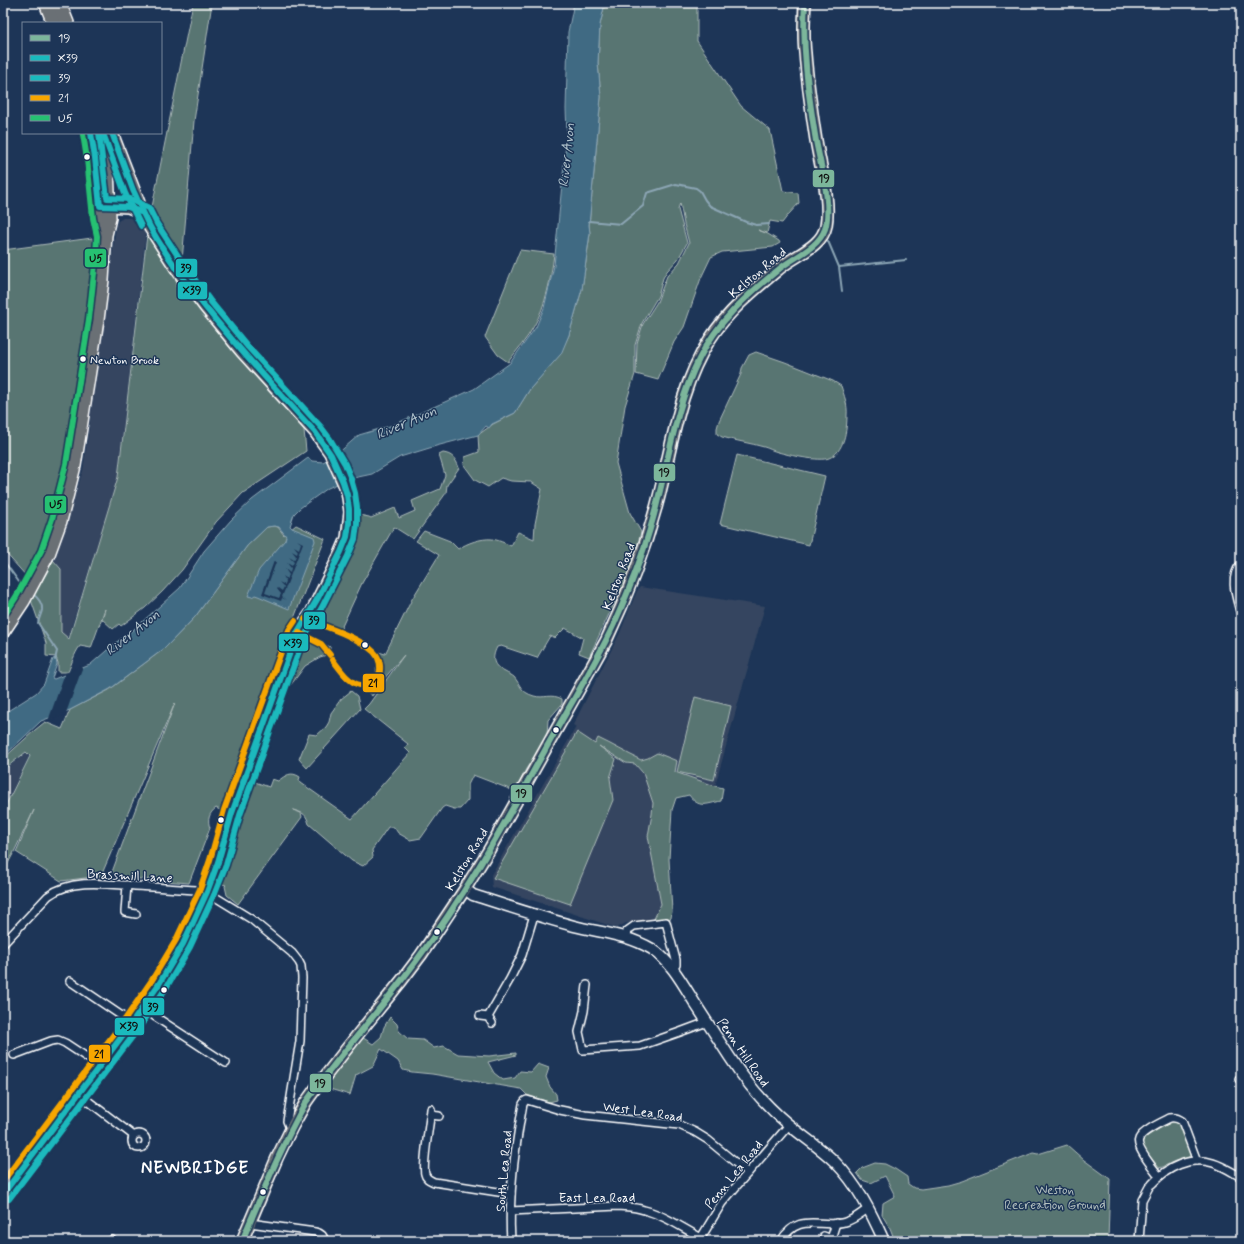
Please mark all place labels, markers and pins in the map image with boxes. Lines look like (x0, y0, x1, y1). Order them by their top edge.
unlabelled marker (82, 152, 92, 162)
place label: Newton Brook (90, 353, 159, 369)
marker: Newton Brook (78, 354, 88, 364)
unlabelled marker (360, 640, 370, 650)
unlabelled marker (551, 725, 561, 735)
unlabelled marker (216, 815, 226, 825)
unlabelled marker (432, 927, 442, 937)
unlabelled marker (159, 985, 169, 995)
unlabelled marker (258, 1187, 268, 1197)

